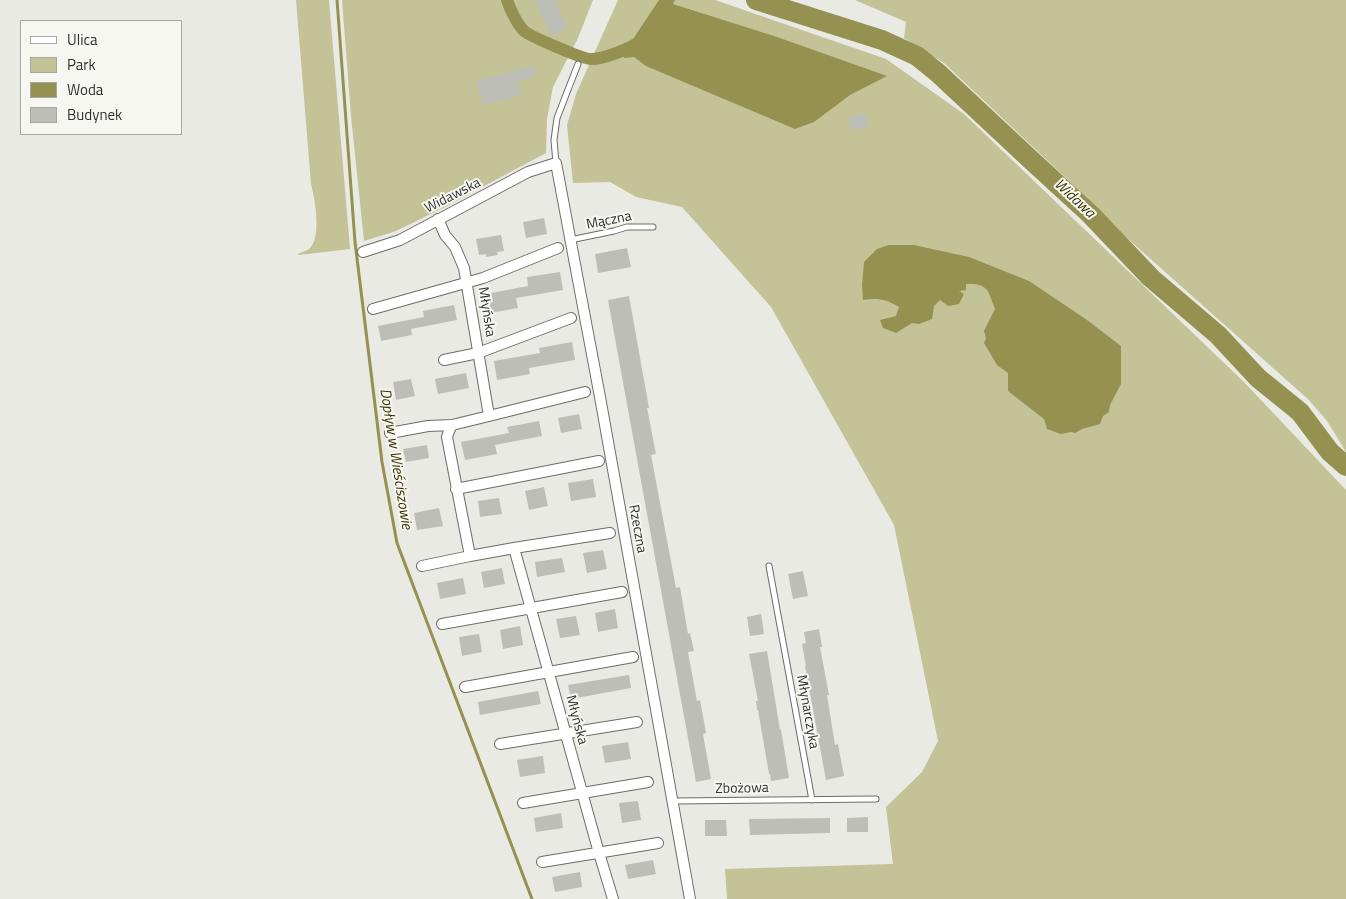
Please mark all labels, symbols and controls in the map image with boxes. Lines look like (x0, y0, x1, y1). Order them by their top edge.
legend (20, 20, 182, 135)
text: Ulica (67, 28, 97, 51)
text: Park (67, 53, 96, 76)
text: Woda (67, 78, 103, 101)
text: Budynek (67, 103, 122, 126)
street label: Widawska (422, 175, 484, 217)
water label: Widawa (1050, 176, 1098, 222)
street label: Mączna (585, 208, 633, 234)
street label: Młyńska (474, 286, 498, 338)
water label: Dopływ w Wieściszowie (375, 387, 415, 531)
street label: Rzeczna (624, 503, 650, 555)
street label: Młynarczyka (792, 674, 822, 750)
street label: Młyńska (561, 693, 591, 747)
street label: Zbożowa (715, 780, 769, 798)

